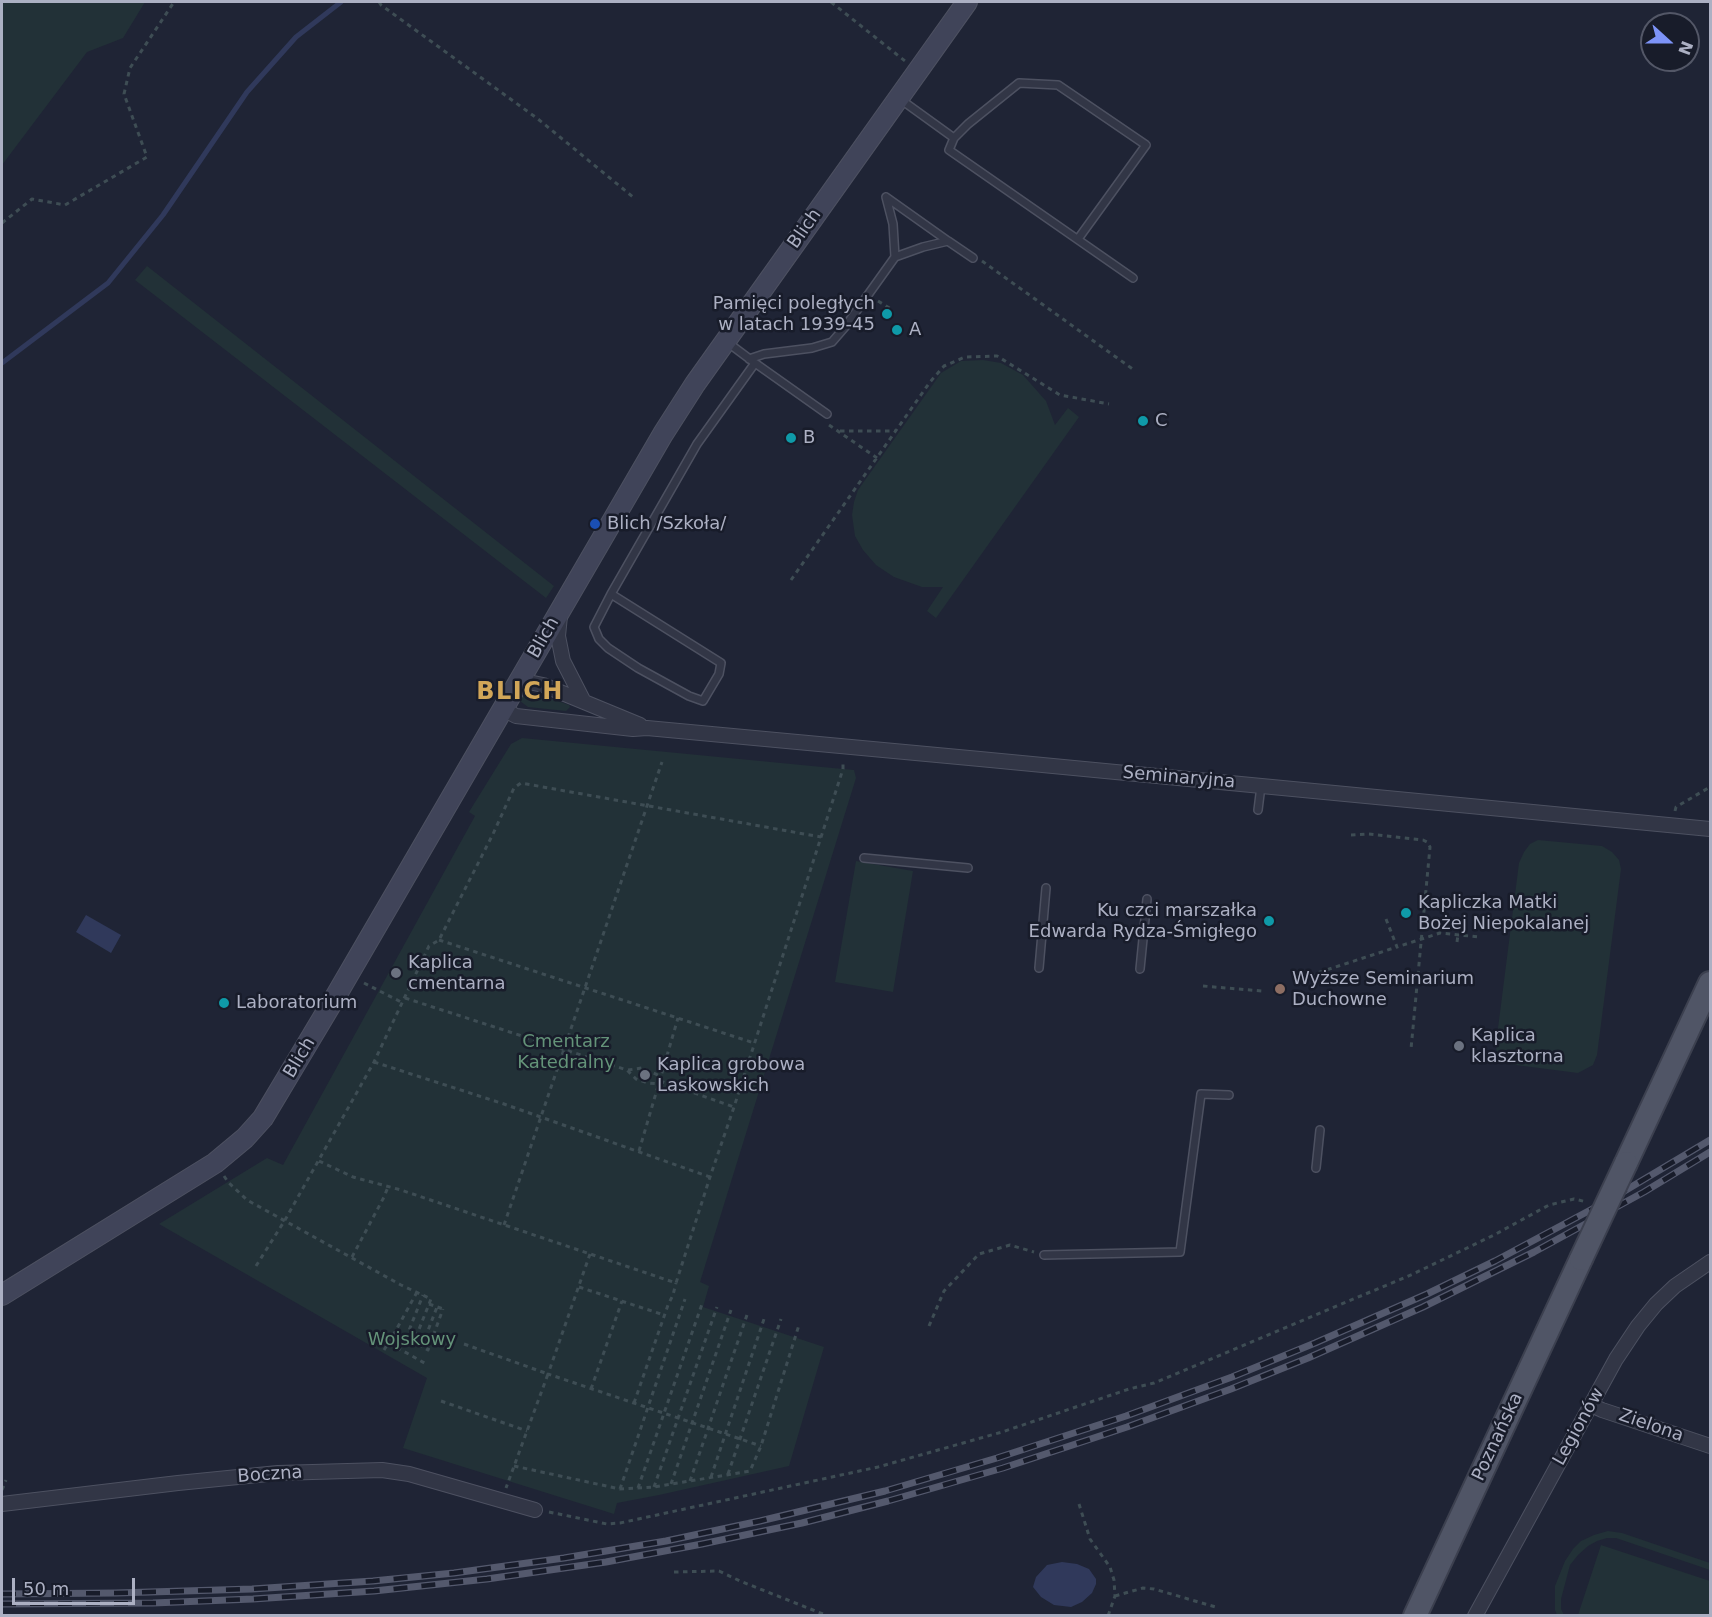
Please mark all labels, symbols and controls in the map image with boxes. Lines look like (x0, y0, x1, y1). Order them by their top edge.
north arrow (1640, 12, 1700, 72)
text: N (1674, 38, 1697, 58)
street label: Blich (784, 205, 826, 253)
place label: Pamięci poległych w latach 1939-45 (713, 293, 875, 336)
marker: Pamięci poległych w latach 1939-45 (880, 307, 894, 321)
place label: A (909, 319, 921, 341)
marker: A (890, 323, 904, 337)
place label: C (1155, 410, 1168, 432)
marker: C (1136, 414, 1150, 428)
place label: B (803, 427, 815, 449)
marker: B (784, 431, 798, 445)
place label: Blich /Szkoła/ (607, 513, 726, 535)
marker: Blich /Szkoła/ (588, 517, 602, 531)
street label: Blich (524, 614, 564, 662)
district label: BLICH (476, 679, 564, 707)
street label: Seminaryjna (1122, 762, 1236, 794)
place label: Kapliczka Matki Bożej Niepokalanej (1418, 892, 1589, 934)
place label: Ku czci marszałka Edwarda Rydza-Śmigłego (1029, 900, 1257, 942)
marker: Kapliczka Matki Bożej Niepokalanej (1399, 906, 1413, 920)
marker: Ku czci marszałka Edwarda Rydza-Śmigłego (1262, 914, 1276, 928)
place label: Kaplica cmentarna (408, 952, 506, 994)
marker: Kaplica cmentarna (389, 966, 403, 980)
place label: Wyższe Seminarium Duchowne (1292, 968, 1474, 1010)
marker: Wyższe Seminarium Duchowne (1273, 982, 1287, 996)
place label: Laboratorium (236, 992, 357, 1014)
marker: Laboratorium (217, 996, 231, 1010)
place label: Kaplica klasztorna (1471, 1025, 1564, 1068)
park label: Cmentarz Katedralny (517, 1031, 615, 1074)
street label: Blich (280, 1034, 320, 1082)
marker: Kaplica klasztorna (1452, 1039, 1466, 1053)
place label: Kaplica grobowa Laskowskich (657, 1054, 805, 1096)
marker: Kaplica grobowa Laskowskich (638, 1068, 652, 1082)
park label: Wojskowy (368, 1329, 456, 1351)
street label: Legionów (1549, 1384, 1609, 1470)
street label: Poznańska (1468, 1389, 1528, 1485)
street label: Zielona (1616, 1405, 1686, 1447)
street label: Boczna (237, 1462, 303, 1488)
scale bar (15, 1566, 138, 1604)
text: 50 m (23, 1578, 69, 1599)

